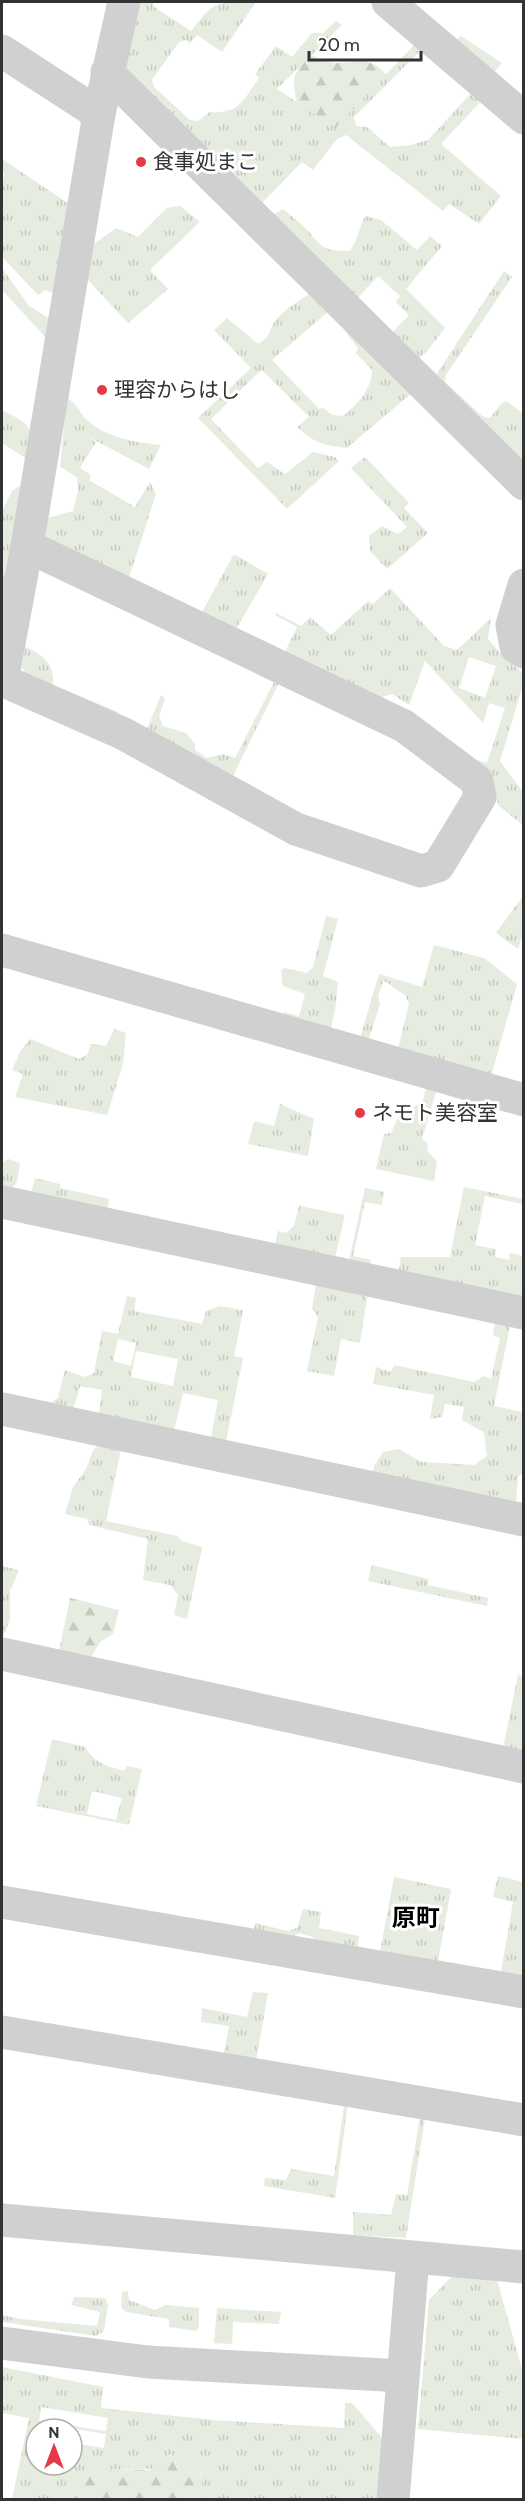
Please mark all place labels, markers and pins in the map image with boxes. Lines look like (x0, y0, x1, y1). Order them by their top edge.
place label: 食事処まこ (153, 149, 258, 174)
marker: 食事処まこ (134, 155, 148, 169)
place label: 理容からはし (114, 377, 240, 402)
marker: 理容からはし (95, 383, 109, 397)
place label: ネモト美容室 (372, 1100, 498, 1125)
marker: ネモト美容室 (353, 1106, 367, 1120)

